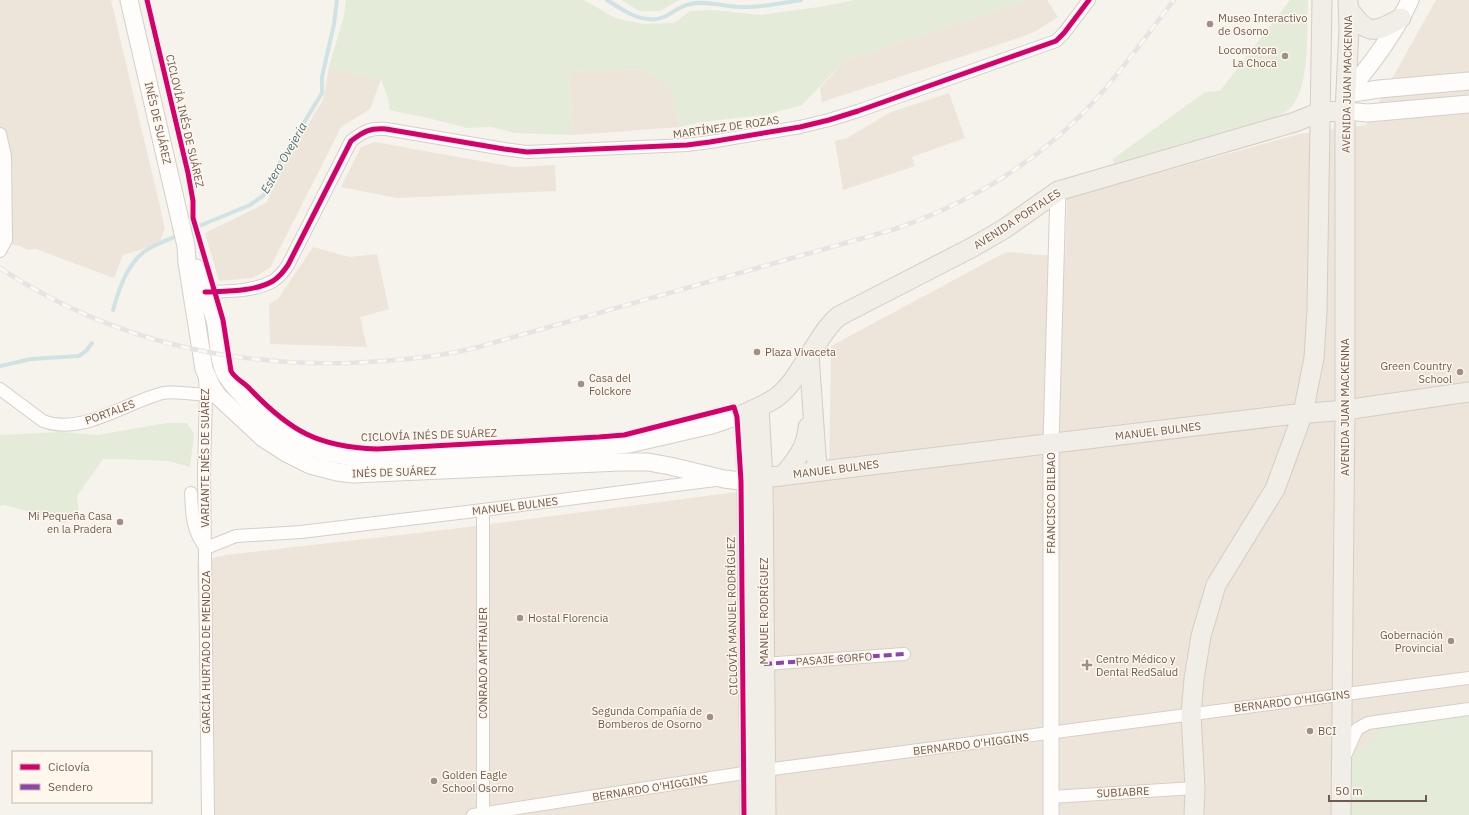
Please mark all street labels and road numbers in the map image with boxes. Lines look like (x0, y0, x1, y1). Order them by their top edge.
street label: AVENIDA JUAN MACKENNA (1339, 15, 1355, 153)
street label: CICLOVÍA INÉS DE SUÁREZ (163, 53, 207, 189)
street label: INÉS DE SUÁREZ (142, 80, 174, 166)
street label: MARTÍNEZ DE ROZAS (672, 113, 780, 141)
street label: AVENIDA PORTALES (971, 186, 1063, 252)
street label: AVENIDA JUAN MACKENNA (1338, 338, 1352, 476)
street label: VARIANTE INÉS DE SUÁREZ (198, 388, 212, 528)
street label: PORTALES (83, 396, 137, 428)
street label: MANUEL BULNES (1114, 419, 1202, 443)
street label: CICLOVÍA INÉS DE SUÁREZ (361, 426, 497, 444)
street label: FRANCISCO BILBAO (1044, 452, 1058, 554)
street label: MANUEL BULNES (792, 457, 880, 481)
street label: INÉS DE SUÁREZ (352, 464, 436, 480)
street label: MANUEL BULNES (471, 494, 559, 518)
street label: CICLOVÍA MANUEL RODRÍGUEZ (724, 536, 740, 696)
street label: MANUEL RODRÍGUEZ (757, 557, 771, 665)
street label: GARCÍA HURTADO DE MENDOZA (199, 571, 213, 733)
street label: CONRADO AMTHAUER (476, 607, 490, 719)
street label: PASAJE CORFO (795, 649, 873, 669)
street label: BERNARDO O'HIGGINS (1233, 687, 1351, 715)
street label: BERNARDO O'HIGGINS (912, 730, 1030, 758)
street label: BERNARDO O'HIGGINS (591, 772, 709, 804)
street label: SUBIABRE (1096, 784, 1150, 800)

